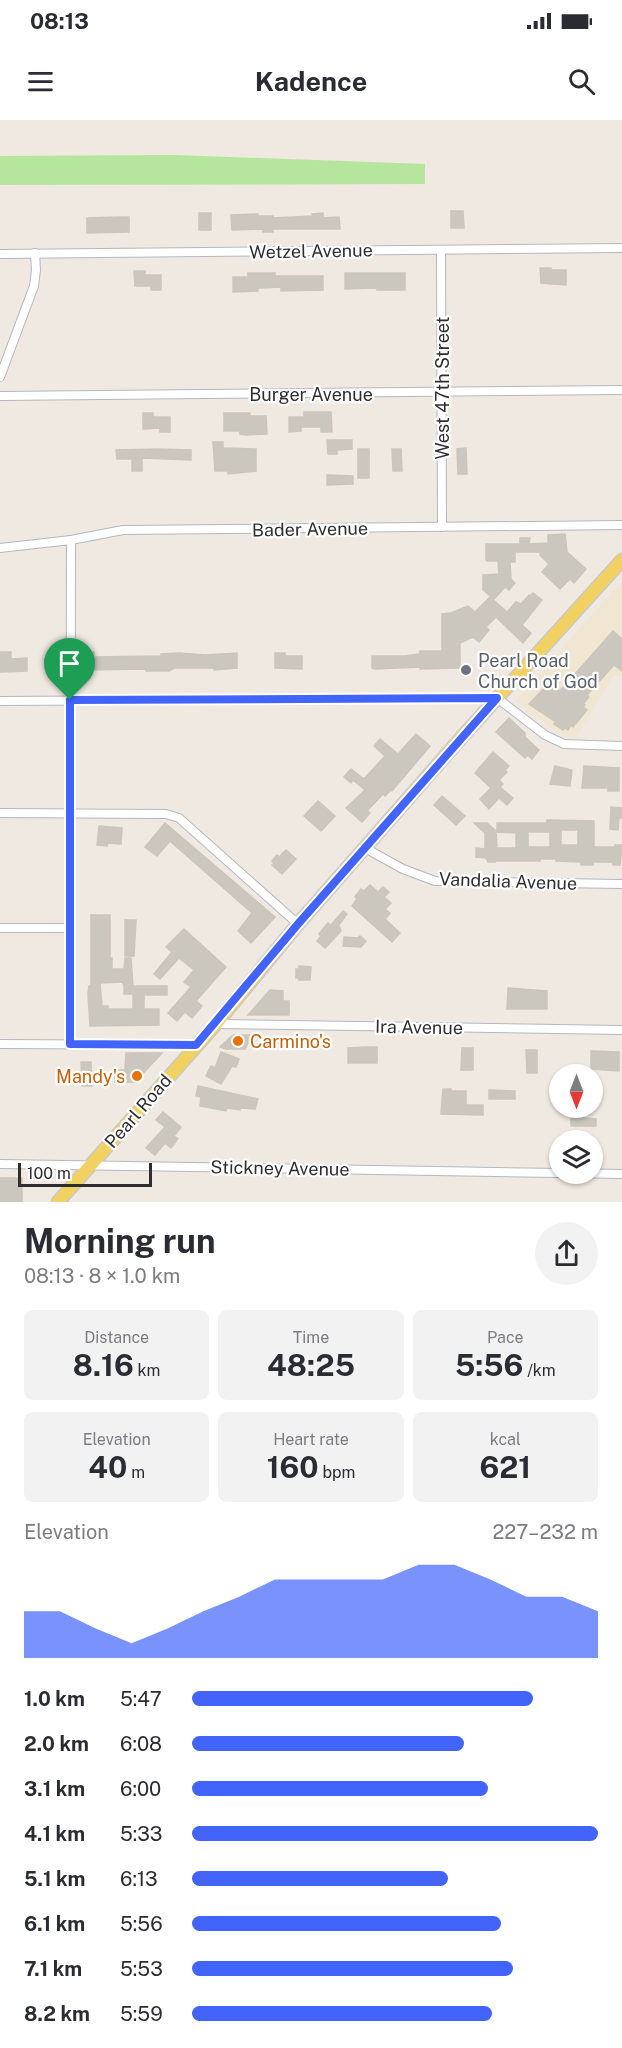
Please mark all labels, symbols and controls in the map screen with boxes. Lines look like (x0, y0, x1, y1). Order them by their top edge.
text: 08:13 (30, 8, 89, 34)
icon: menu (24, 65, 57, 98)
text: Kadence (255, 65, 367, 97)
icon: search (565, 65, 598, 98)
street label: Wetzel Avenue (249, 239, 373, 263)
street label: West 47th Street (432, 316, 453, 460)
street label: Burger Avenue (249, 384, 373, 405)
street label: Bader Avenue (252, 517, 368, 541)
pin (44, 638, 95, 700)
icon: arrive (53, 647, 86, 680)
place label: Pearl Road Church of God (478, 650, 598, 692)
marker: Pearl Road Church of God (459, 663, 473, 677)
street label: Vandalia Avenue (439, 868, 577, 894)
street label: Ira Avenue (375, 1016, 463, 1038)
place label: Carmino's (250, 1031, 331, 1052)
marker: Carmino's (231, 1034, 245, 1048)
north arrow (549, 1064, 603, 1118)
map controls (549, 1064, 603, 1184)
place label: Mandy's (56, 1066, 125, 1087)
marker: Mandy's (130, 1069, 144, 1083)
street label: Pearl Road (100, 1070, 176, 1152)
button: layers (549, 1130, 603, 1184)
street label: Stickney Avenue (210, 1156, 350, 1180)
scale bar (18, 1160, 152, 1188)
text: 100 m (27, 1164, 71, 1183)
text: Morning run (24, 1222, 216, 1260)
button: share (535, 1222, 598, 1285)
text: 08:13 · 8 × 1.0 km (24, 1264, 180, 1288)
text: Distance (84, 1328, 149, 1347)
text: Time (293, 1328, 329, 1347)
text: Pace (487, 1328, 524, 1347)
text: 8.16 (73, 1347, 134, 1383)
text: 48:25 (267, 1347, 355, 1383)
text: 5:56 (455, 1347, 523, 1383)
text: km (134, 1361, 160, 1380)
text: /km (523, 1361, 556, 1380)
text: Elevation (83, 1430, 151, 1449)
text: Heart rate (273, 1430, 349, 1449)
text: kcal (490, 1430, 521, 1449)
text: 40 (88, 1449, 127, 1485)
text: 160 (267, 1449, 319, 1485)
text: 621 (479, 1449, 531, 1485)
text: m (127, 1463, 145, 1482)
text: bpm (319, 1463, 355, 1482)
text: Elevation (24, 1520, 109, 1544)
text: 227–232 m (492, 1520, 598, 1544)
text: 1.0 km (24, 1687, 85, 1711)
text: 5:47 (120, 1687, 162, 1711)
text: 2.0 km (24, 1732, 89, 1756)
text: 6:08 (120, 1732, 162, 1756)
text: 3.1 km (24, 1777, 85, 1801)
text: 6:00 (120, 1777, 161, 1801)
text: 4.1 km (24, 1822, 85, 1846)
text: 5:33 (120, 1822, 162, 1846)
text: 5.1 km (24, 1867, 85, 1891)
text: 6:13 (120, 1867, 158, 1891)
text: 6.1 km (24, 1912, 85, 1936)
text: 5:56 (120, 1912, 163, 1936)
text: 7.1 km (24, 1957, 82, 1981)
text: 5:53 (120, 1957, 163, 1981)
text: 8.2 km (24, 2002, 90, 2026)
text: 5:59 (120, 2002, 163, 2026)

